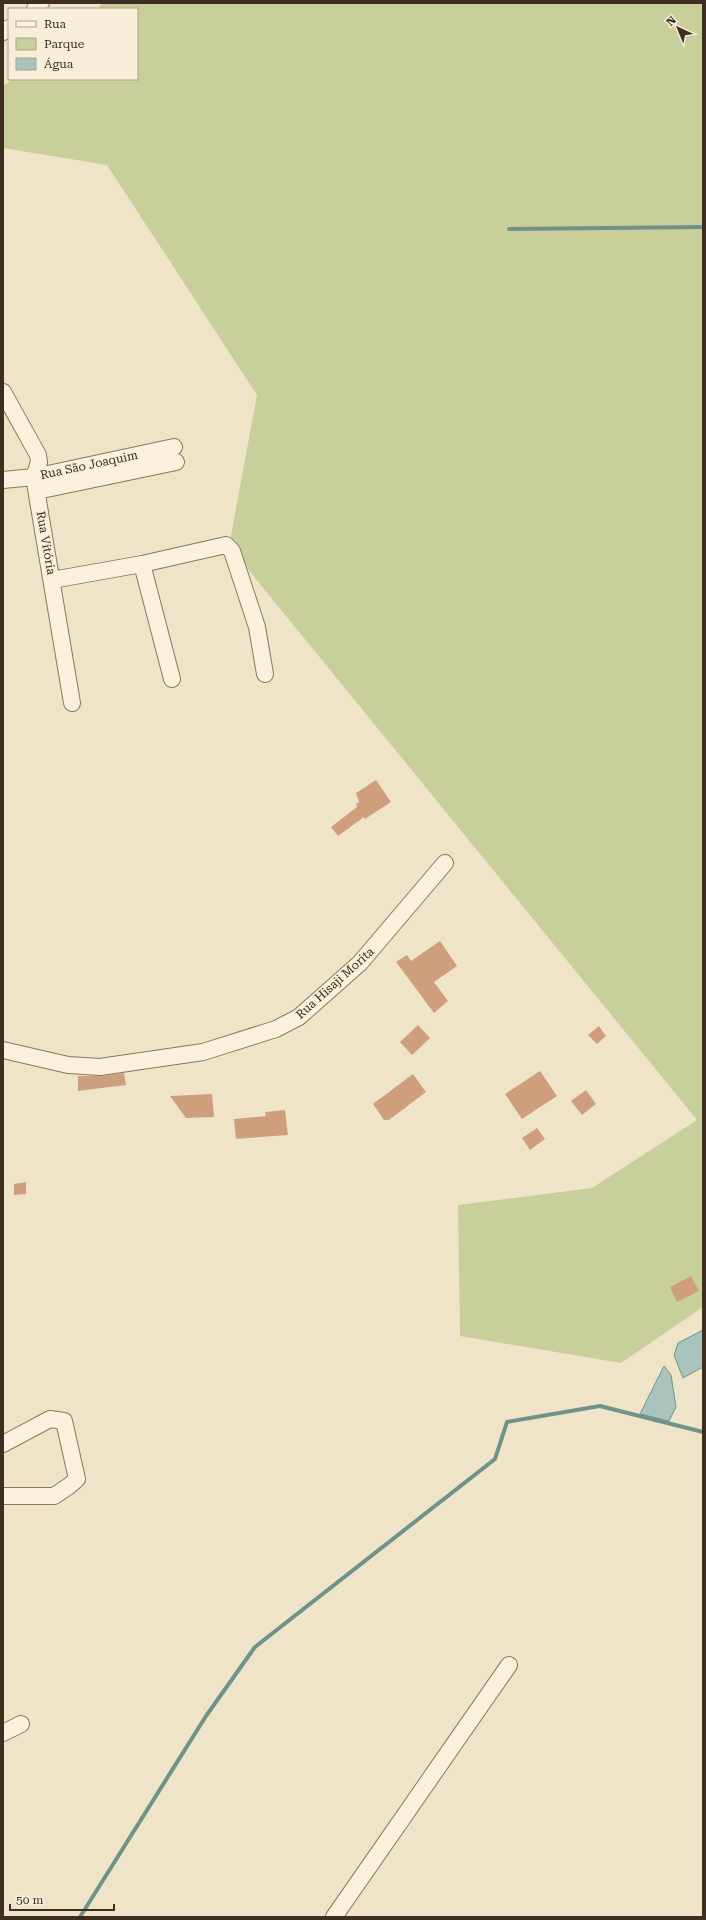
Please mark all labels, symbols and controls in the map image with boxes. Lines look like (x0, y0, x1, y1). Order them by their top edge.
legend (8, 8, 138, 80)
north arrow (658, 8, 698, 48)
text: N (664, 13, 679, 29)
text: Rua (44, 17, 67, 31)
text: Parque (44, 37, 85, 51)
text: Água (44, 57, 74, 71)
street label: Rua São Joaquim (39, 448, 139, 482)
street label: Rua Vitória (34, 510, 59, 576)
street label: Rua Hisaji Morita (293, 944, 377, 1022)
scale bar (10, 1886, 114, 1912)
text: 50 m (16, 1893, 43, 1907)

